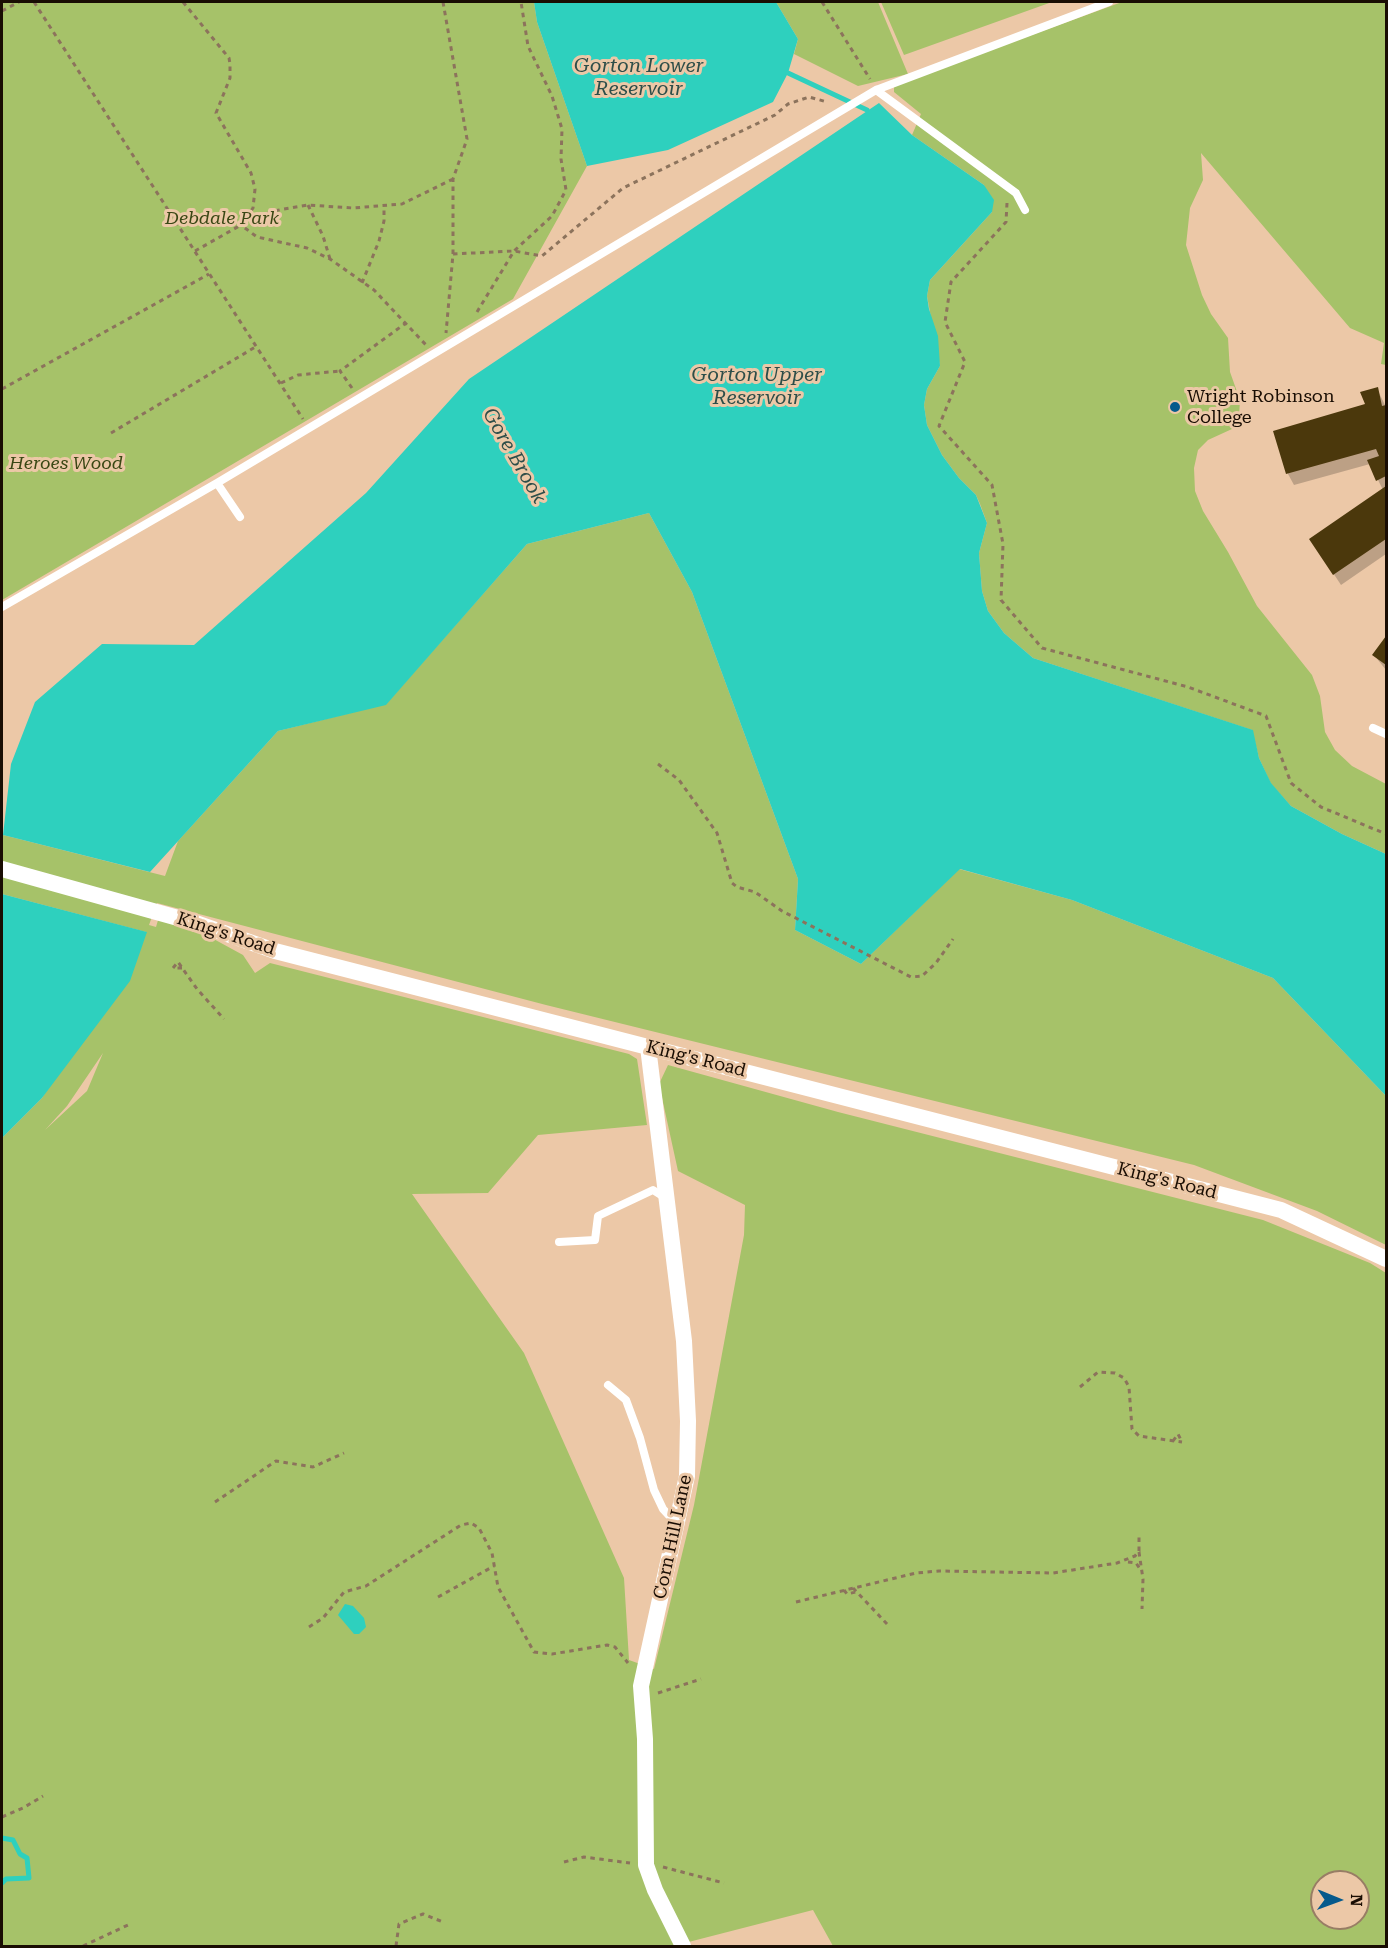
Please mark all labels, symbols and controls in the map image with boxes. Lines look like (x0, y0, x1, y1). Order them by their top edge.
water label: Gorton Lower Reservoir (574, 54, 704, 101)
park label: Debdale Park (165, 208, 279, 230)
water label: Gorton Upper Reservoir (692, 363, 822, 410)
place label: Wright Robinson College (1187, 386, 1335, 428)
marker: Wright Robinson College (1168, 400, 1182, 414)
water label: Gore Brook (477, 404, 551, 508)
park label: Heroes Wood (9, 453, 123, 475)
street label: King's Road (174, 908, 278, 960)
street label: King's Road (644, 1036, 748, 1082)
street label: King's Road (1115, 1158, 1219, 1204)
street label: Corn Hill Lane (649, 1473, 697, 1601)
north arrow (1310, 1870, 1370, 1930)
text: N (1347, 1894, 1366, 1907)

